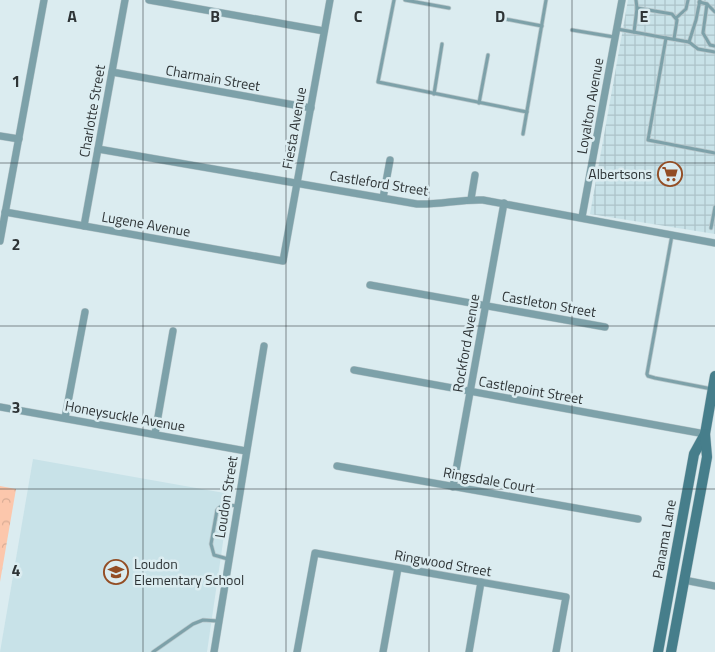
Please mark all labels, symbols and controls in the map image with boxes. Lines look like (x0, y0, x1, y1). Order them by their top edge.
text: A (67, 4, 77, 28)
text: B (210, 4, 220, 28)
text: C (354, 4, 363, 28)
text: D (495, 4, 505, 28)
text: E (640, 4, 649, 28)
street label: Loyalton Avenue (571, 56, 608, 156)
street label: Charmain Street (164, 59, 262, 96)
street label: Charlotte Street (73, 63, 110, 159)
text: 1 (12, 69, 20, 93)
street label: Fiesta Avenue (276, 85, 311, 171)
supermarket icon: Albertsons (657, 161, 683, 187)
place label: Albertsons (588, 163, 652, 184)
street label: Castleford Street (328, 164, 430, 201)
street label: Lugene Avenue (100, 205, 192, 242)
text: 2 (12, 232, 20, 256)
street label: Castleton Street (500, 285, 598, 322)
street label: Rockford Avenue (447, 292, 484, 394)
street label: Castlepoint Street (477, 370, 585, 409)
text: 3 (12, 395, 20, 419)
street label: Honeysuckle Avenue (63, 395, 187, 436)
street label: Loudon Street (209, 454, 242, 540)
street label: Ringsdale Court (442, 461, 537, 498)
street label: Panama Lane (646, 498, 681, 580)
street label: Ringwood Street (393, 544, 493, 581)
place label: Loudon Elementary School (134, 553, 244, 590)
text: 4 (12, 558, 21, 582)
school or university icon: Loudon Elementary School (103, 559, 129, 585)

